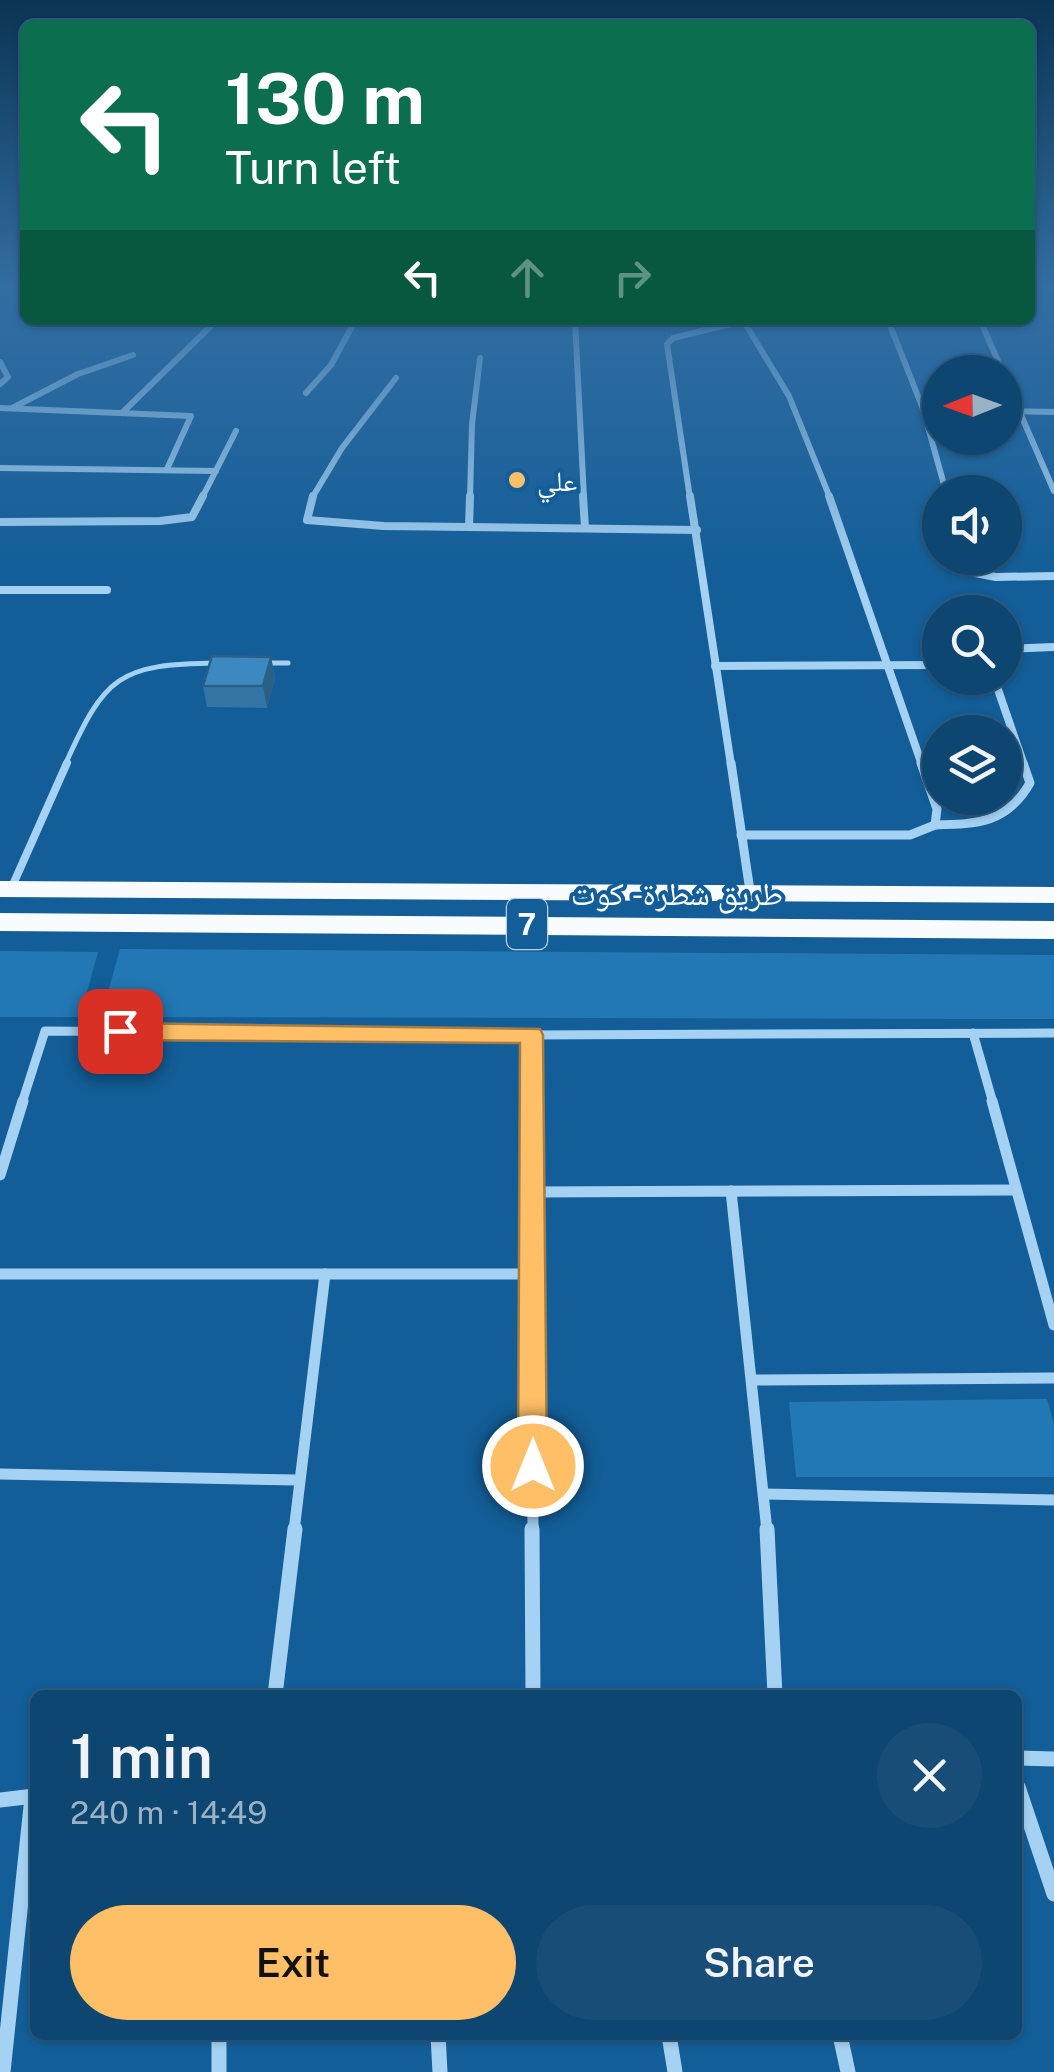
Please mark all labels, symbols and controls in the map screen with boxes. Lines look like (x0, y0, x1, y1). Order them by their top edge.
text: 130 m (225, 57, 425, 140)
icon: left (60, 60, 190, 190)
text: Turn left (225, 141, 401, 194)
icon: left (395, 250, 450, 305)
icon: ahead (500, 250, 555, 305)
icon: right (605, 250, 660, 305)
north arrow (922, 355, 1022, 455)
map controls (922, 355, 1022, 815)
place label: علي (537, 464, 577, 504)
marker: علي (506, 469, 528, 491)
button: sound (922, 475, 1022, 575)
button: search (922, 595, 1022, 695)
button: layers (922, 715, 1022, 815)
street label: طريق شطرة - كوت (571, 875, 783, 914)
road number: 7 (507, 899, 547, 949)
pin (78, 989, 163, 1074)
icon: arrive (93, 1004, 148, 1059)
position arrow (481, 1414, 585, 1518)
text: 1 min (70, 1721, 213, 1792)
button: close (877, 1723, 982, 1828)
text: 240 m · 14:49 (70, 1794, 267, 1831)
button: Exit (70, 1905, 516, 2020)
button: Share (536, 1905, 982, 2020)

